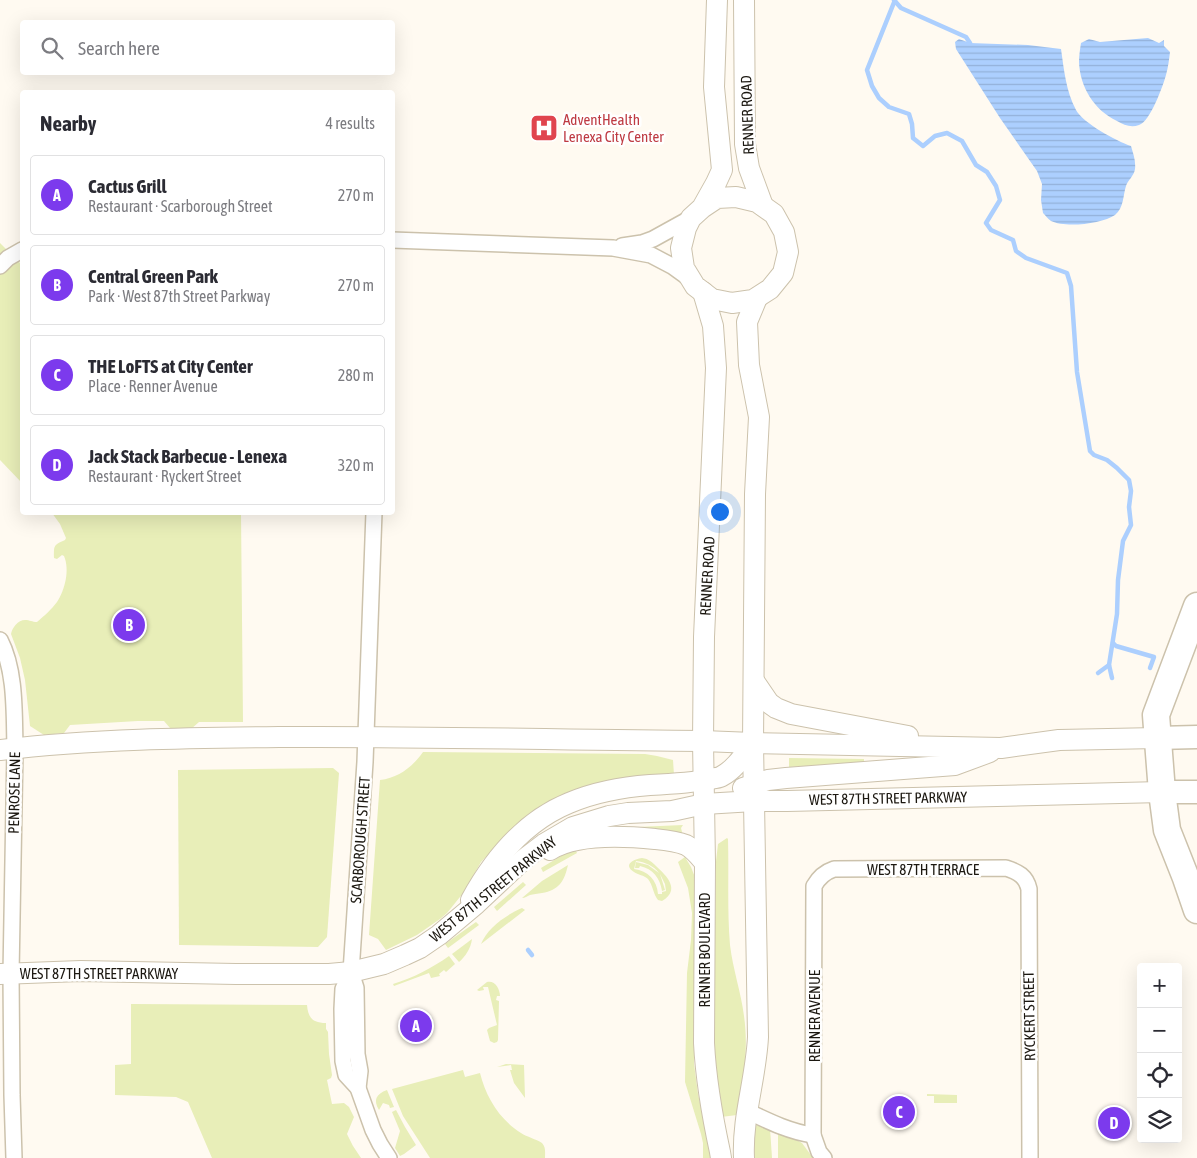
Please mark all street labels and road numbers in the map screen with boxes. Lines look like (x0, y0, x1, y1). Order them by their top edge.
street label: RENNER ROAD (737, 75, 757, 155)
street label: RENNER ROAD (696, 536, 718, 616)
street label: PENROSE LANE (5, 751, 23, 834)
street label: SCARBOROUGH STREET (347, 776, 373, 904)
street label: WEST 87TH STREET PARKWAY (809, 788, 968, 808)
street label: WEST 87TH STREET PARKWAY (426, 832, 560, 945)
street label: WEST 87TH TERRACE (867, 861, 980, 878)
street label: RENNER BOULEVARD (696, 893, 713, 1007)
street label: WEST 87TH STREET PARKWAY (20, 965, 178, 982)
street label: RENNER AVENUE (806, 969, 823, 1062)
street label: RYCKERT STREET (1020, 970, 1038, 1061)

